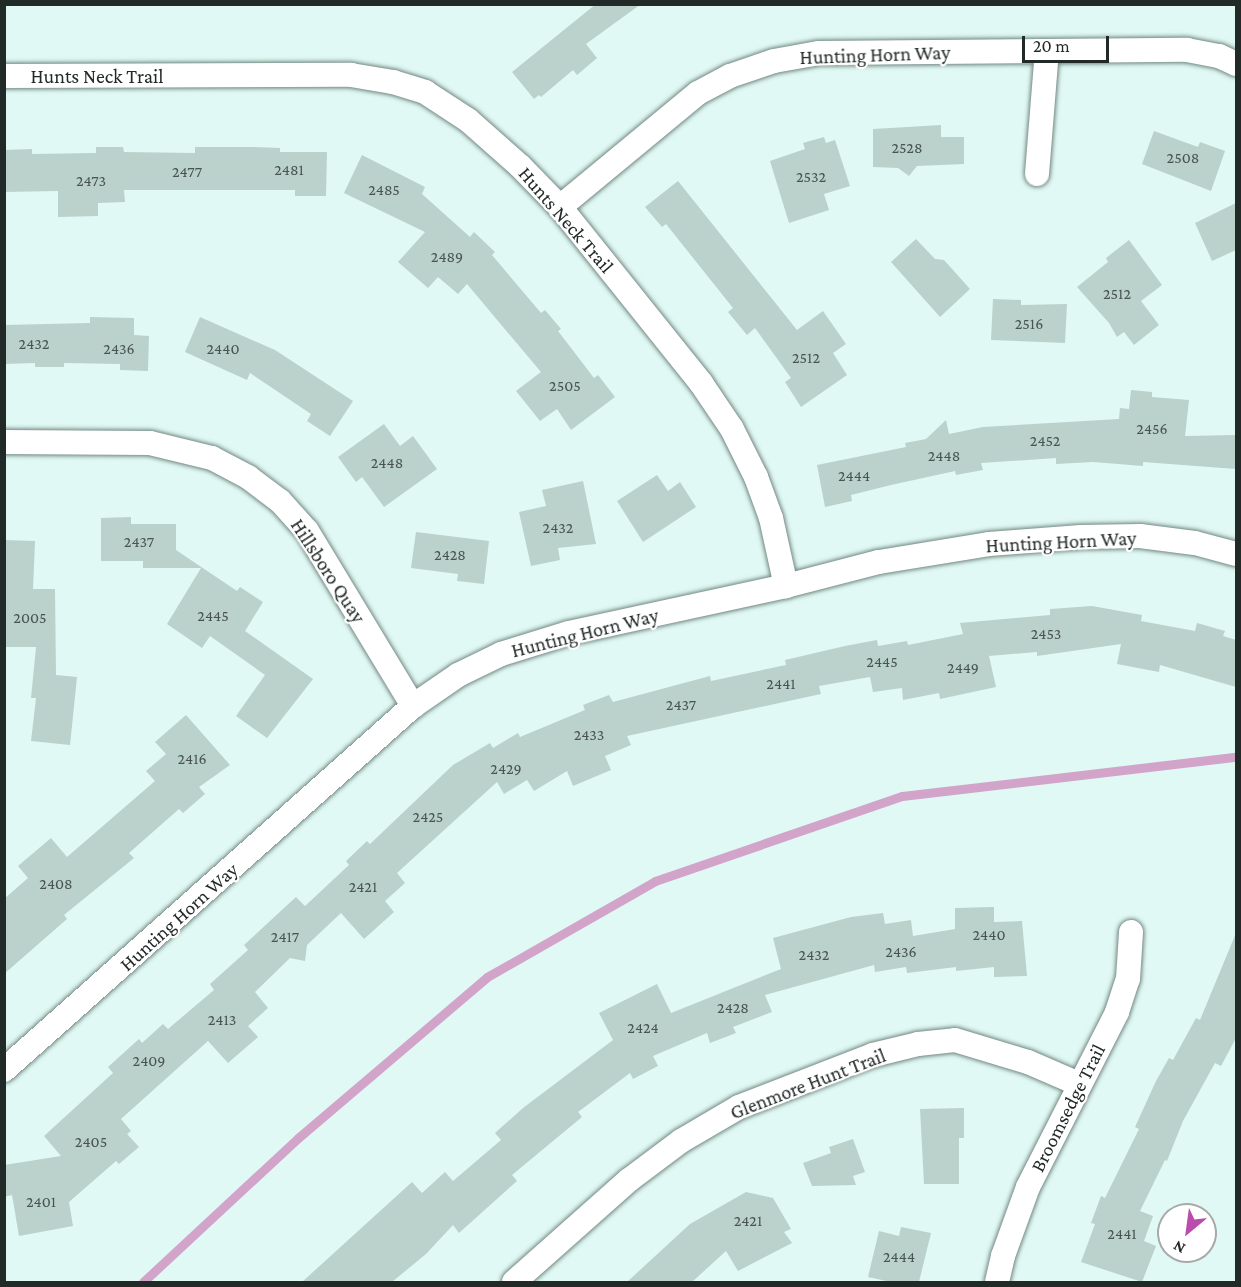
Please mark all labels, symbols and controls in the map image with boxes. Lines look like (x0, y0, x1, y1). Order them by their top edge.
scale bar (1025, 24, 1112, 62)
text: 20 m (1033, 36, 1070, 56)
street label: Hunting Horn Way (799, 40, 951, 70)
street label: Hunts Neck Trail (30, 64, 164, 88)
house number: 2528 (891, 138, 923, 158)
house number: 2508 (1167, 148, 1199, 168)
house number: 2481 (274, 160, 304, 180)
house number: 2477 (172, 162, 202, 182)
street label: Hunts Neck Trail (513, 162, 619, 278)
house number: 2532 (796, 167, 826, 187)
house number: 2473 (76, 171, 106, 191)
house number: 2485 (368, 180, 400, 200)
house number: 2489 (431, 247, 463, 267)
house number: 2512 (1103, 284, 1131, 304)
house number: 2516 (1015, 314, 1043, 334)
house number: 2432 (19, 334, 49, 354)
house number: 2436 (103, 339, 135, 359)
house number: 2440 (206, 339, 240, 359)
house number: 2512 (792, 348, 820, 368)
house number: 2505 (549, 376, 581, 396)
house number: 2456 (1136, 419, 1168, 439)
house number: 2452 (1030, 431, 1060, 451)
house number: 2448 (928, 446, 960, 466)
house number: 2448 (371, 453, 403, 473)
house number: 2444 (838, 466, 870, 486)
street label: Hillsboro Quay (285, 514, 371, 628)
house number: 2432 (543, 518, 573, 538)
street label: Hunting Horn Way (985, 526, 1137, 558)
house number: 2437 (124, 532, 154, 552)
house number: 2428 (434, 545, 466, 565)
street label: Hunting Horn Way (509, 603, 661, 663)
house number: 2445 (197, 606, 229, 626)
house number: 2005 (13, 608, 47, 628)
house number: 2453 (1031, 624, 1061, 644)
house number: 2445 (866, 652, 898, 672)
house number: 2449 (947, 658, 979, 678)
house number: 2441 (766, 674, 796, 694)
house number: 2437 (666, 695, 696, 715)
house number: 2433 (574, 725, 604, 745)
house number: 2416 (177, 749, 207, 769)
house number: 2429 (490, 759, 522, 779)
house number: 2425 (413, 807, 443, 827)
street label: Hunting Horn Way (115, 858, 243, 976)
house number: 2408 (39, 874, 73, 894)
house number: 2421 (349, 877, 377, 897)
house number: 2440 (972, 925, 1006, 945)
house number: 2417 (271, 927, 299, 947)
house number: 2436 (885, 942, 917, 962)
house number: 2432 (799, 945, 829, 965)
house number: 2428 (717, 998, 749, 1018)
house number: 2413 (208, 1010, 236, 1030)
house number: 2424 (627, 1018, 659, 1038)
street label: Broomsedge Trail (1025, 1040, 1111, 1176)
street label: Glenmore Hunt Trail (727, 1043, 889, 1125)
house number: 2409 (133, 1051, 165, 1071)
house number: 2405 (75, 1132, 107, 1152)
house number: 2401 (26, 1192, 56, 1212)
north arrow (1157, 1203, 1217, 1263)
house number: 2421 (734, 1211, 762, 1231)
house number: 2441 (1107, 1224, 1137, 1244)
text: N (1170, 1237, 1188, 1258)
house number: 2444 (883, 1247, 915, 1267)

